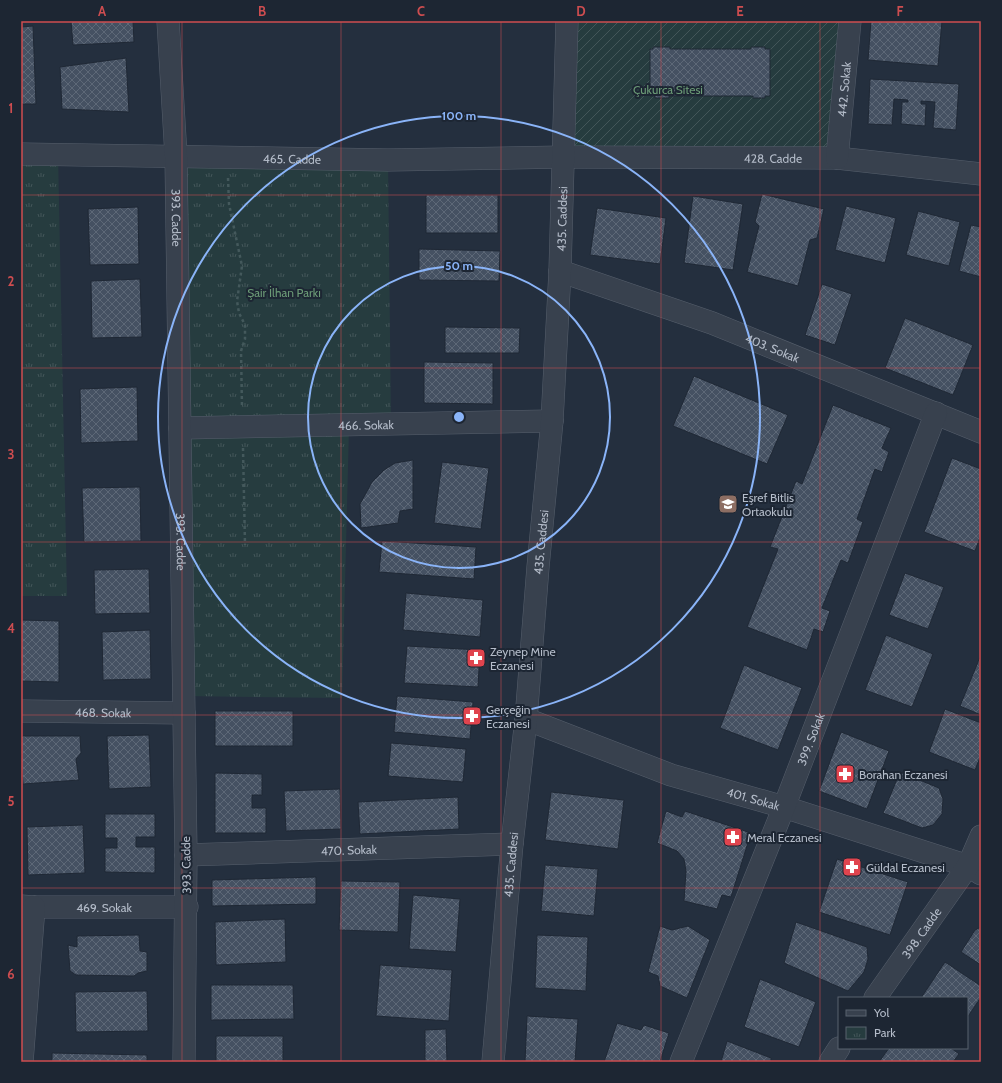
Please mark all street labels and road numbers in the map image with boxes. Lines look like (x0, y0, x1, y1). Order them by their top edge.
street label: 442. Sokak (833, 60, 854, 118)
street label: 465. Cadde (263, 150, 321, 166)
street label: 428. Cadde (744, 150, 802, 165)
street label: 435. Caddesi (553, 186, 570, 252)
street label: 393. Cadde (169, 189, 185, 247)
street label: 403. Sokak (743, 330, 802, 365)
street label: 466. Sokak (338, 416, 395, 433)
street label: 435. Caddesi (530, 509, 551, 575)
street label: 393. Cadde (174, 513, 189, 571)
street label: 468. Sokak (75, 704, 132, 720)
street label: 399. Sokak (793, 710, 827, 767)
street label: 401. Sokak (725, 784, 782, 813)
street label: 435. Caddesi (500, 831, 521, 898)
street label: 393. Cadde (178, 836, 194, 894)
street label: 470. Sokak (320, 841, 378, 858)
street label: 469. Sokak (76, 900, 132, 915)
street label: 398. Cadde (898, 904, 944, 961)

